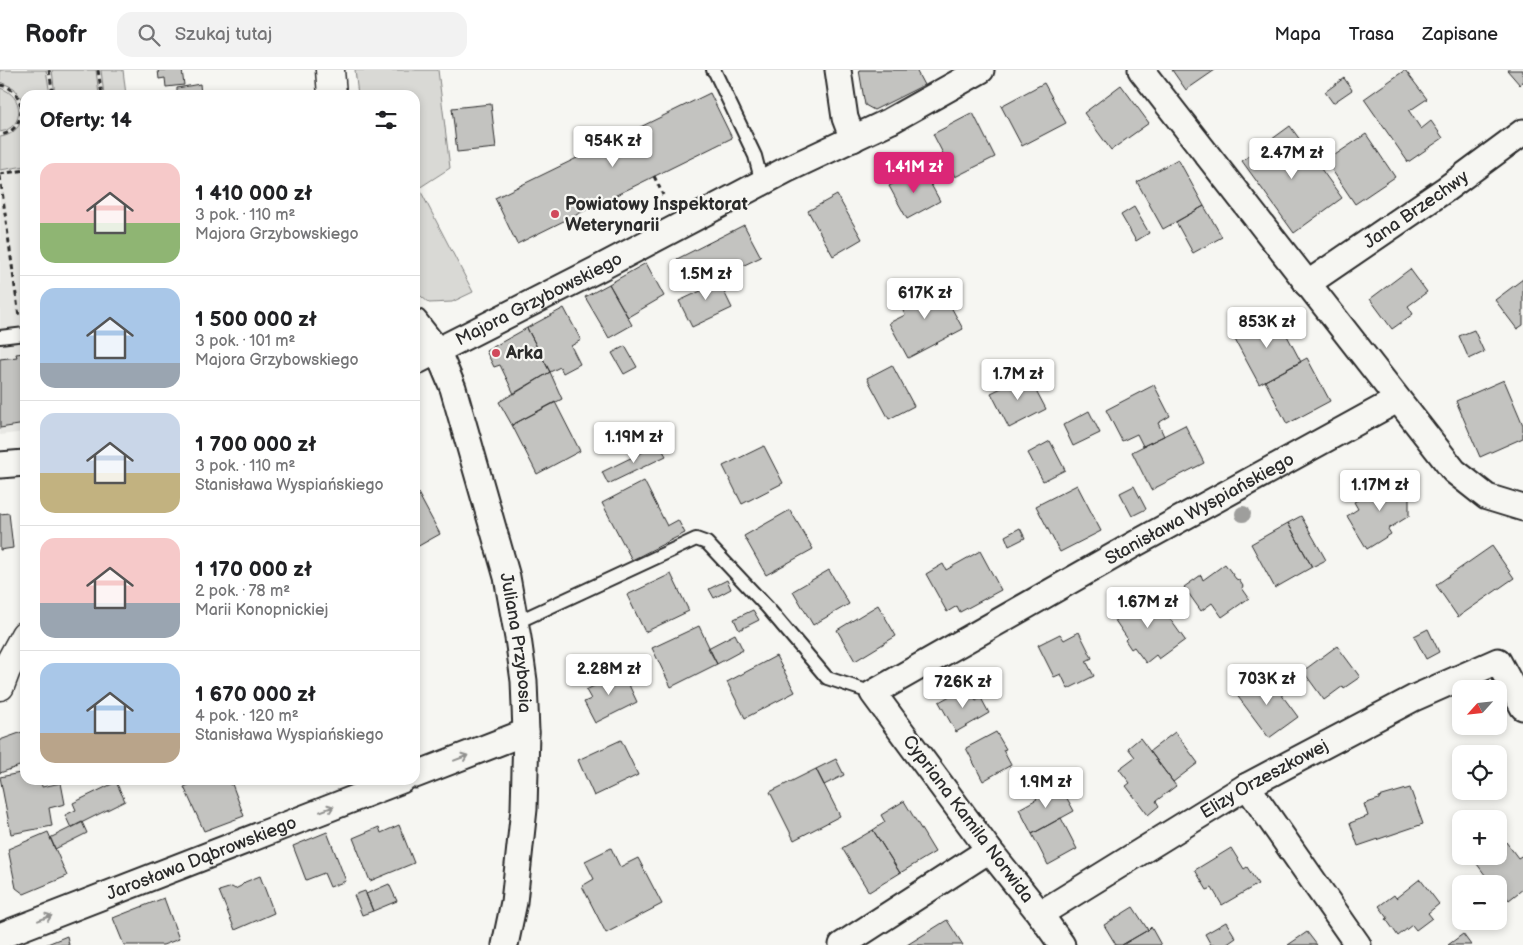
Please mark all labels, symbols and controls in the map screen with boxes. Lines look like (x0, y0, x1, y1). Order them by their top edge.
search box (117, 12, 467, 57)
text: Roofr (25, 20, 87, 49)
icon: search (135, 21, 163, 49)
text: Szukaj tutaj (175, 23, 272, 46)
text: Mapa (1274, 24, 1321, 45)
text: Trasa (1349, 24, 1394, 45)
text: Zapisane (1422, 24, 1498, 45)
icon: filters (372, 106, 400, 134)
text: Oferty: 14 (40, 108, 132, 133)
pin: 954K zł (567, 126, 659, 168)
text: 954K zł (584, 132, 642, 151)
pin: 2.47M zł (1240, 138, 1344, 180)
text: 2.47M zł (1260, 144, 1324, 163)
pin: 1.41M zł (862, 152, 966, 194)
text: 1.41M zł (885, 158, 943, 177)
street label: Jana Brzechwy (1359, 165, 1473, 253)
text: 1 410 000 zł (195, 181, 312, 206)
icon: home (80, 183, 140, 243)
place label: Powiatowy Inspektorat Weterynarii (565, 194, 748, 236)
text: 3 pok. · 110 m² (195, 206, 296, 225)
marker: Powiatowy Inspektorat Weterynarii (549, 208, 561, 220)
text: Majora Grzybowskiego (195, 225, 359, 244)
street label: Majora Grzybowskiego (452, 248, 626, 350)
pin: 1.5M zł (660, 258, 752, 301)
text: 1.5M zł (680, 265, 732, 284)
pin: 617K zł (879, 278, 971, 320)
text: 617K zł (898, 284, 952, 303)
pin: 853K zł (1221, 306, 1313, 349)
text: 1 500 000 zł (195, 307, 317, 332)
icon: home (80, 308, 140, 368)
text: 853K zł (1238, 313, 1296, 332)
text: 3 pok. · 101 m² (195, 332, 296, 351)
place label: Arka (505, 343, 543, 364)
marker: Arka (490, 347, 502, 359)
text: Majora Grzybowskiego (195, 351, 359, 370)
pin: 1.7M zł (972, 358, 1064, 401)
text: 1.7M zł (992, 365, 1044, 384)
pin: 1.19M zł (582, 422, 686, 464)
text: 1.19M zł (605, 428, 663, 447)
text: 1 700 000 zł (195, 432, 316, 457)
icon: home (80, 433, 140, 493)
street label: Stanisława Wyspiańskiego (1101, 448, 1298, 569)
text: 3 pok. · 110 m² (195, 457, 296, 476)
pin: 1.17M zł (1328, 470, 1432, 512)
text: Stanisława Wyspiańskiego (195, 476, 384, 495)
text: 1.17M zł (1351, 476, 1409, 495)
text: 1 170 000 zł (195, 557, 312, 582)
icon: home (80, 558, 140, 618)
street label: Juliana Przybosia (496, 571, 536, 713)
text: 2 pok. · 78 m² (195, 582, 290, 601)
pin: 1.67M zł (1096, 586, 1200, 629)
text: 1.67M zł (1118, 593, 1178, 612)
text: Marii Konopnickiej (195, 601, 328, 620)
pin: 2.28M zł (557, 654, 661, 696)
text: 2.28M zł (577, 660, 641, 679)
pin: 703K zł (1221, 664, 1313, 706)
pin: 726K zł (917, 666, 1009, 709)
text: 703K zł (1238, 670, 1296, 689)
text: 726K zł (934, 673, 992, 692)
north arrow (1452, 680, 1508, 735)
map controls (1452, 680, 1507, 930)
text: 1 670 000 zł (195, 682, 316, 707)
icon: home (80, 683, 140, 743)
text: 4 pok. · 120 m² (195, 707, 299, 726)
text: Stanisława Wyspiańskiego (195, 726, 384, 745)
street label: Cypriana Kamila Norwida (898, 731, 1038, 907)
street label: Elizy Orzeszkowej (1196, 735, 1332, 823)
button: locate (1452, 745, 1507, 800)
one-way arrow (452, 753, 468, 762)
pin: 1.9M zł (1000, 766, 1092, 809)
text: 1.9M zł (1020, 773, 1072, 792)
one-way arrow (320, 803, 335, 812)
button: + (1452, 810, 1507, 865)
street label: Jarosława Dąbrowskiego (103, 811, 299, 904)
button: − (1452, 875, 1507, 930)
one-way arrow (37, 913, 53, 922)

